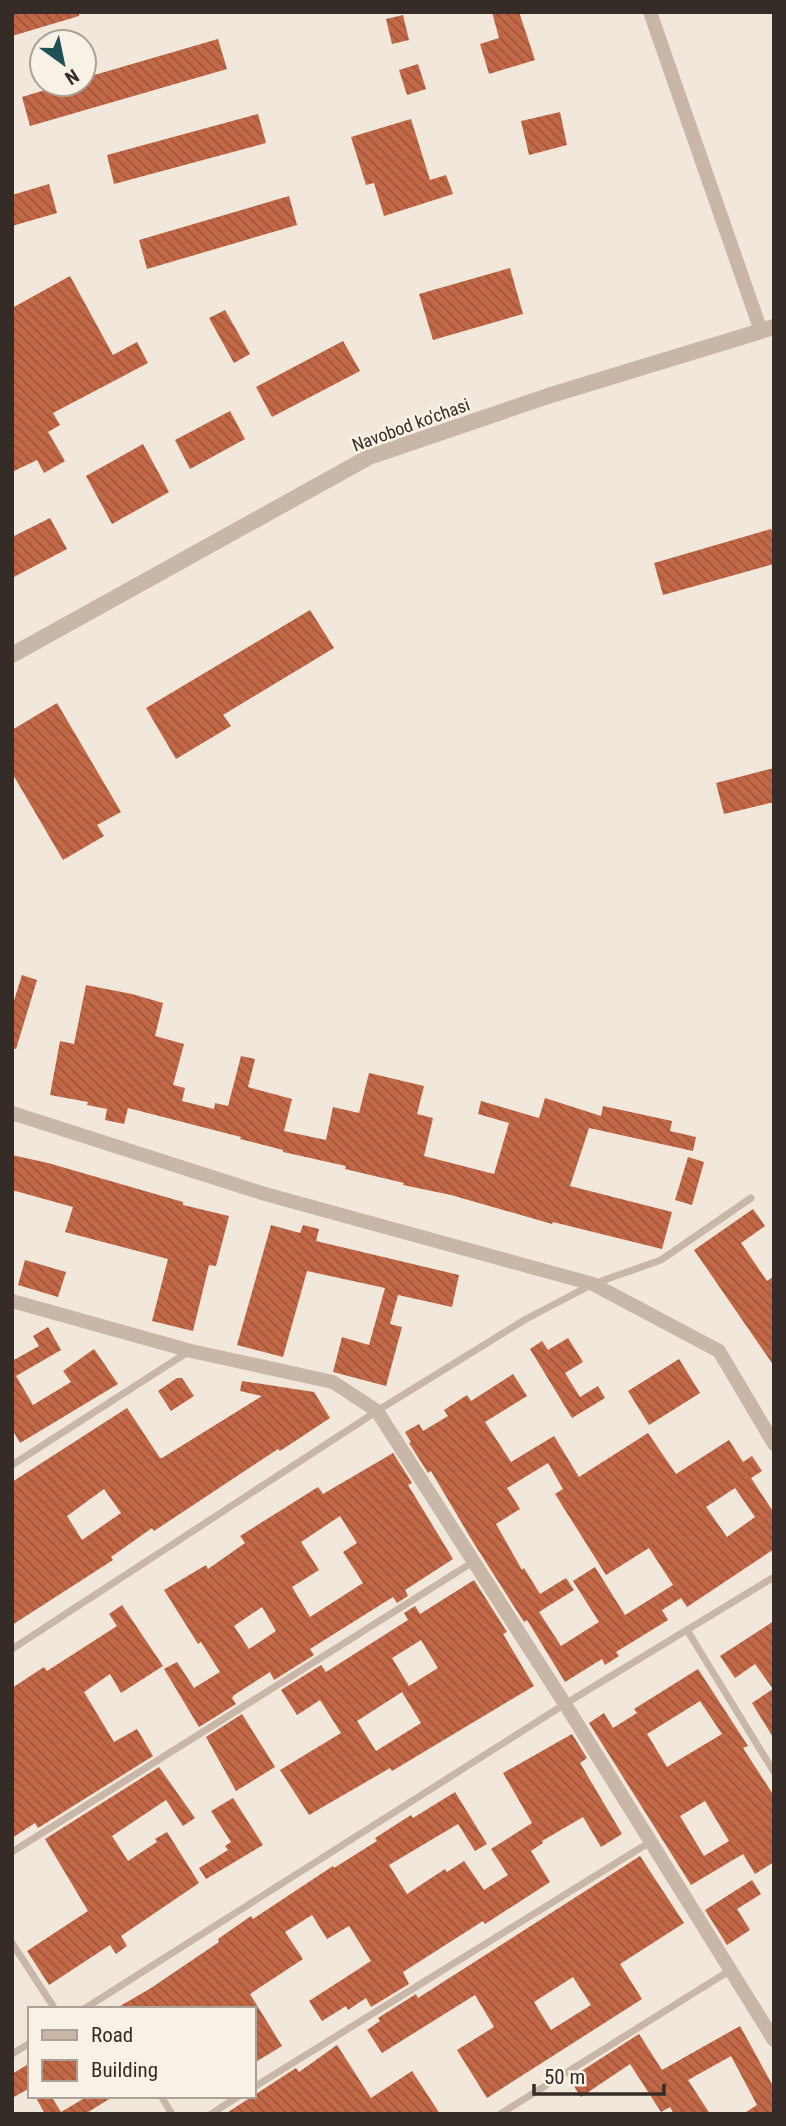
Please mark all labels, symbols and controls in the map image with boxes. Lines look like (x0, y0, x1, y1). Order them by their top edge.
north arrow (28, 28, 98, 98)
text: N (61, 64, 83, 90)
street label: Navobod ko'chasi (349, 393, 473, 456)
legend (28, 2007, 256, 2098)
text: Road (91, 2023, 133, 2047)
scale bar (534, 2052, 664, 2096)
text: Building (91, 2058, 158, 2082)
text: 50 m (544, 2065, 585, 2089)

